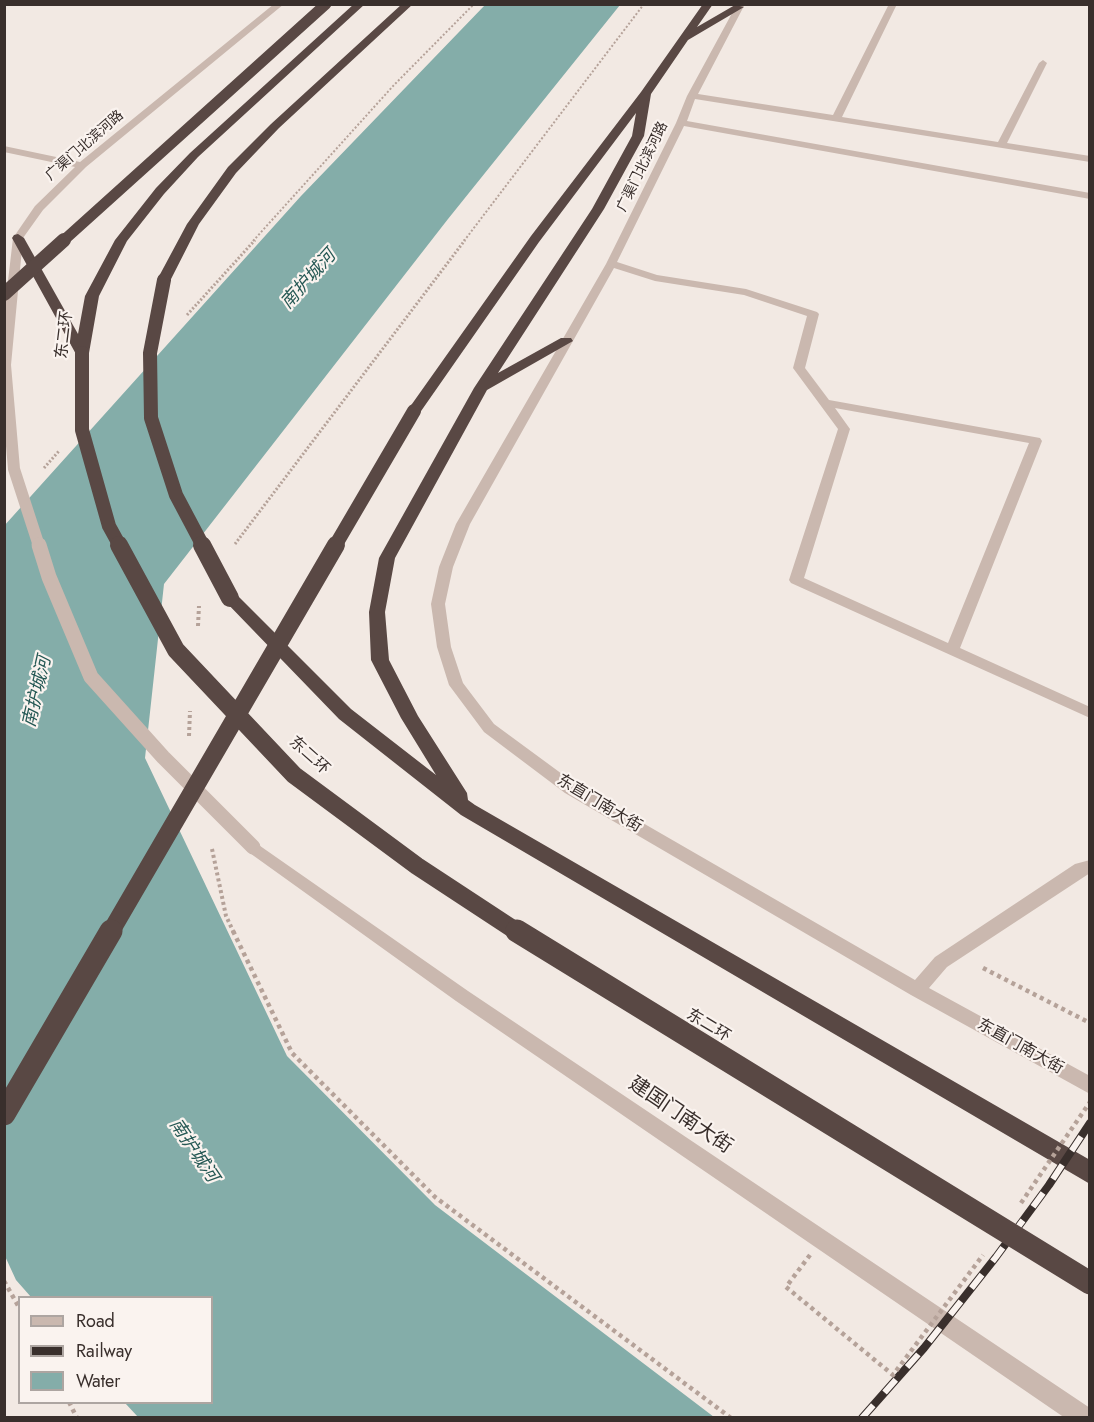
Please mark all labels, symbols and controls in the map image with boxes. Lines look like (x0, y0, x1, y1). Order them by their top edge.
street label: 广渠门北滨河路 (43, 108, 127, 184)
street label: 广渠门北滨河路 (614, 119, 672, 215)
water label: 南护城河 (277, 246, 341, 314)
street label: 东二环 (53, 310, 77, 360)
water label: 南护城河 (19, 654, 57, 730)
street label: 东二环 (285, 733, 333, 779)
street label: 东直门南大街 (553, 771, 645, 837)
street label: 东二环 (682, 1005, 734, 1047)
street label: 东直门南大街 (973, 1015, 1067, 1079)
street label: 建国门南大街 (624, 1073, 736, 1159)
water label: 南护城河 (164, 1115, 222, 1187)
legend (18, 1296, 213, 1404)
text: Road (76, 1308, 115, 1334)
text: Railway (76, 1338, 132, 1364)
text: Water (76, 1368, 120, 1394)

